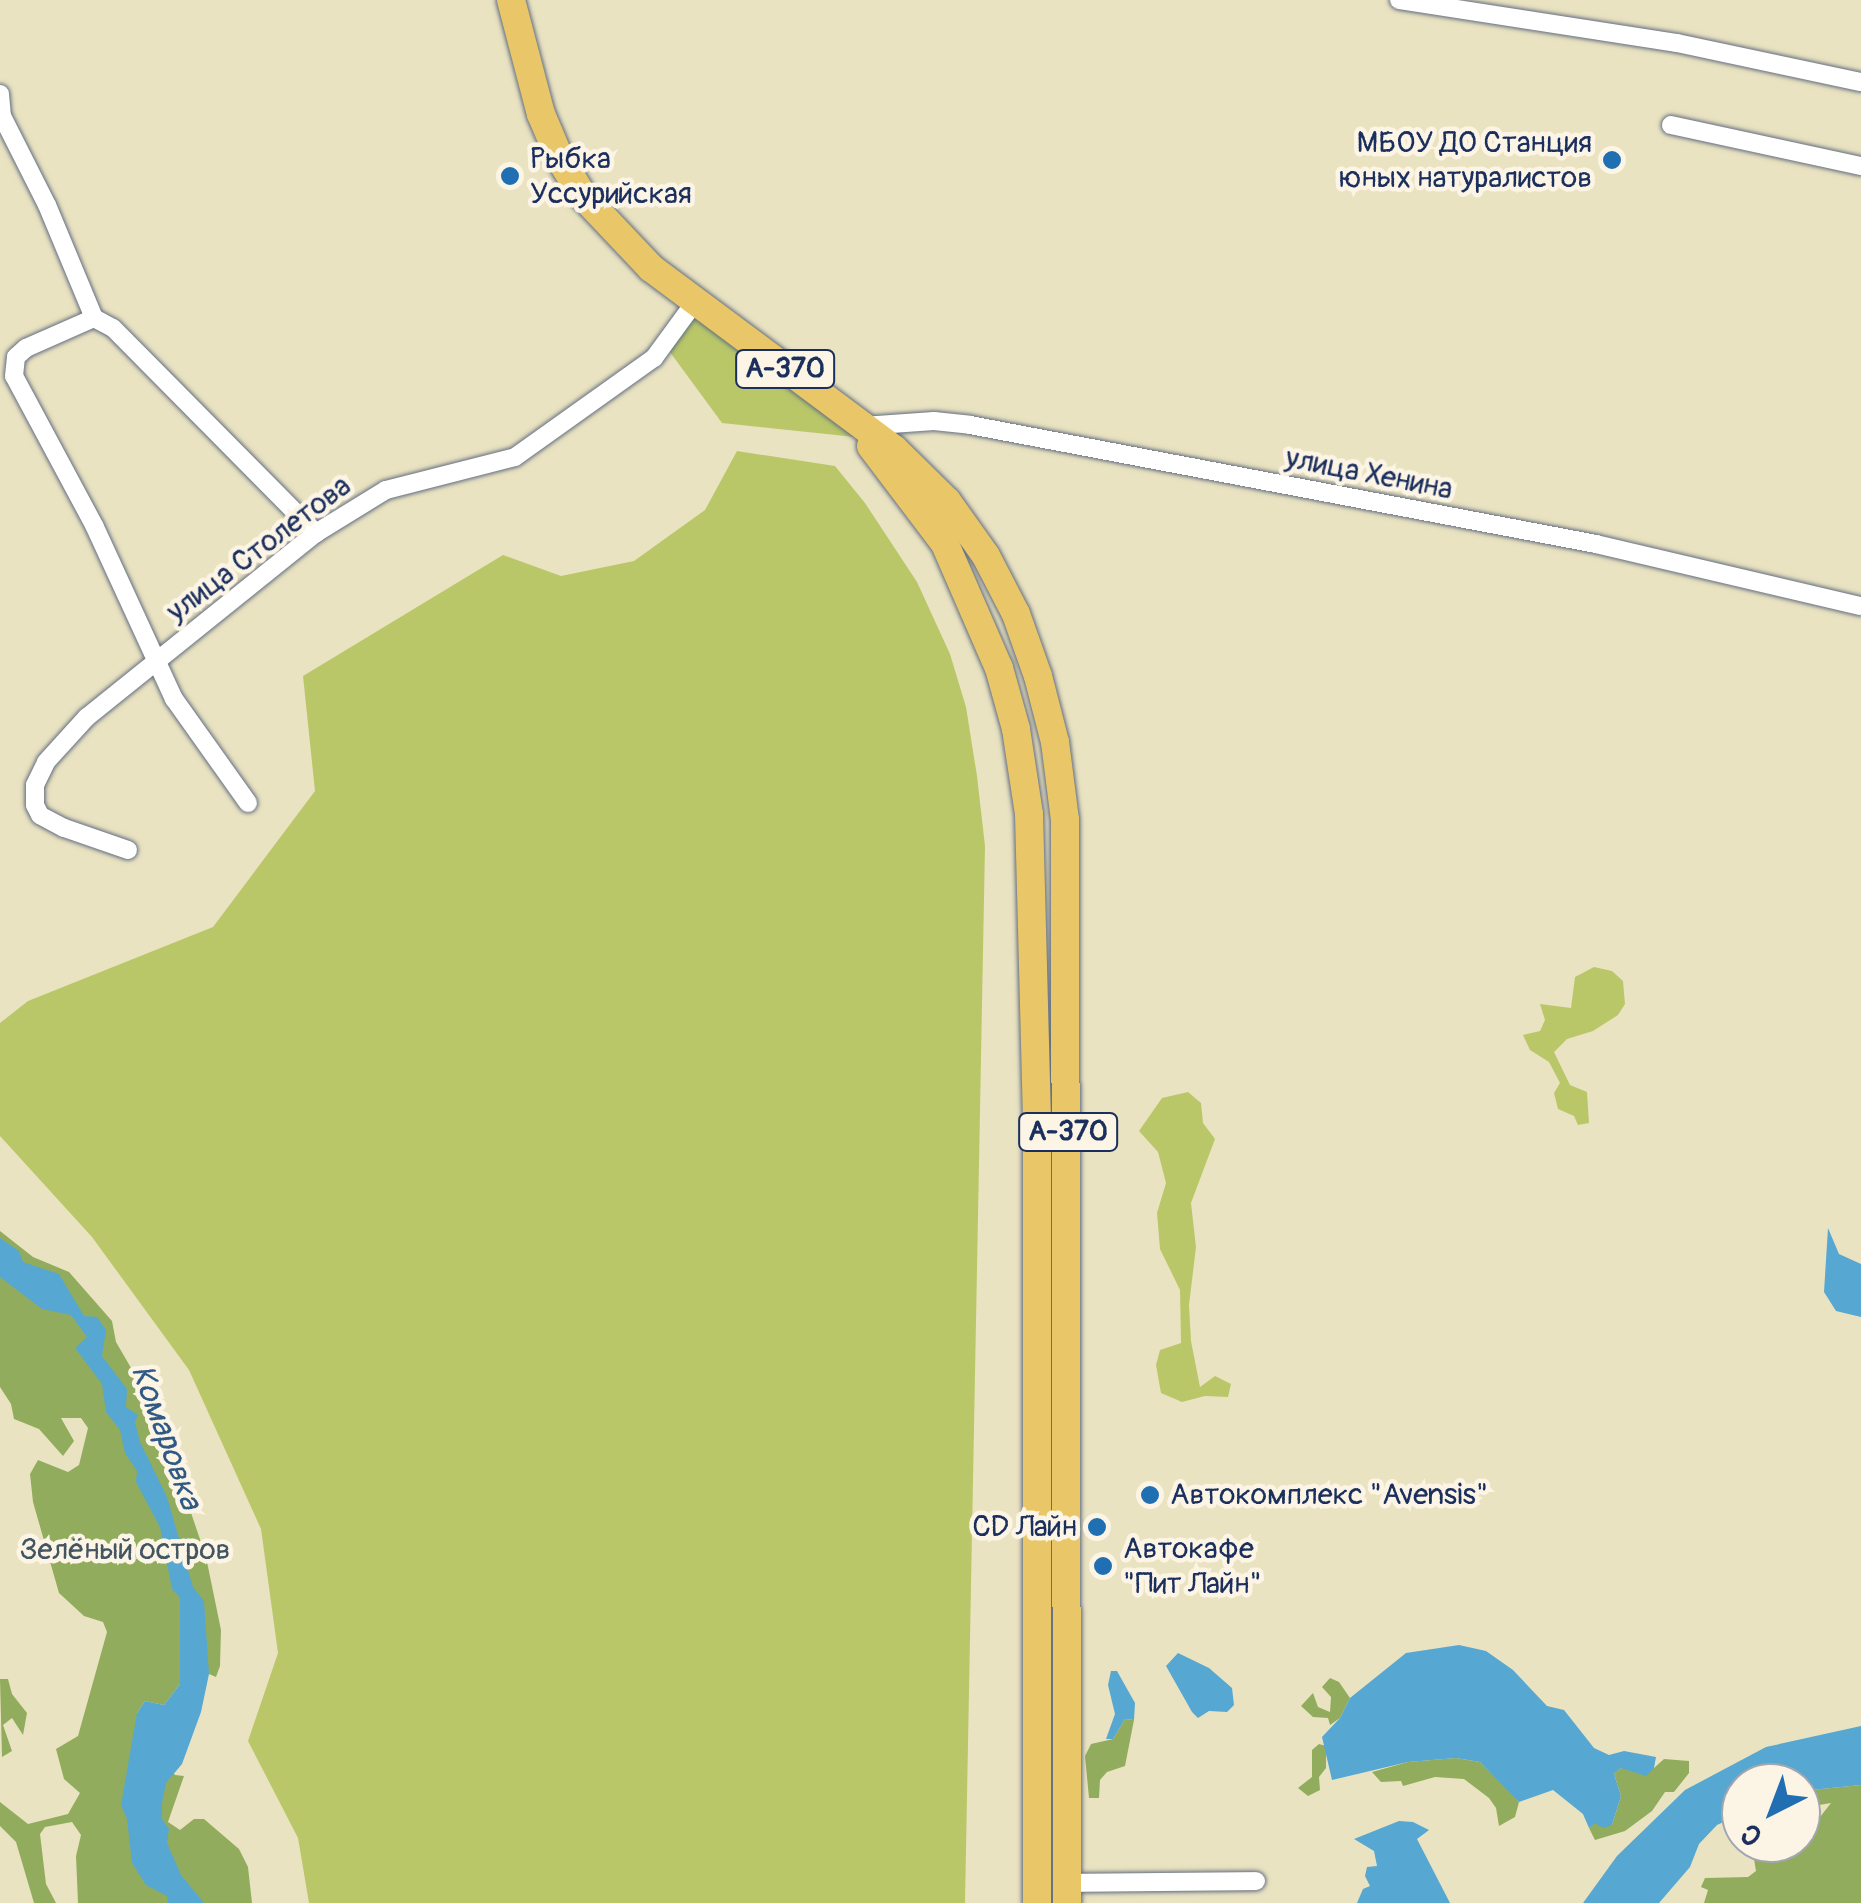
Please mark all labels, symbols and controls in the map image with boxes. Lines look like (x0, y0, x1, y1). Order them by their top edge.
place label: МБОУ ДО Станция юных натуралистов (1338, 125, 1592, 196)
place label: Рыбка Уссурийская (530, 141, 692, 212)
marker: МБОУ ДО Станция юных натуралистов (1601, 149, 1623, 171)
marker: Рыбка Уссурийская (499, 165, 521, 187)
road number: А-370 (735, 346, 835, 392)
street label: улица Хенина (1282, 440, 1456, 508)
street label: улица Столетова (160, 468, 358, 630)
road number: А-370 (1018, 1109, 1118, 1155)
water label: Комаровка (122, 1359, 210, 1515)
place label: Автокомплекс "Avensis" (1170, 1477, 1488, 1513)
marker: Автокомплекс "Avensis" (1139, 1484, 1161, 1506)
place label: CD Лайн (972, 1509, 1077, 1545)
marker: CD Лайн (1086, 1516, 1108, 1538)
place label: Автокафе "Пит Лайн" (1123, 1531, 1262, 1602)
park label: Зелёный остров (20, 1532, 230, 1568)
marker: Автокафе "Пит Лайн" (1092, 1555, 1114, 1577)
north arrow (1721, 1763, 1821, 1863)
text: С (1734, 1815, 1770, 1853)

